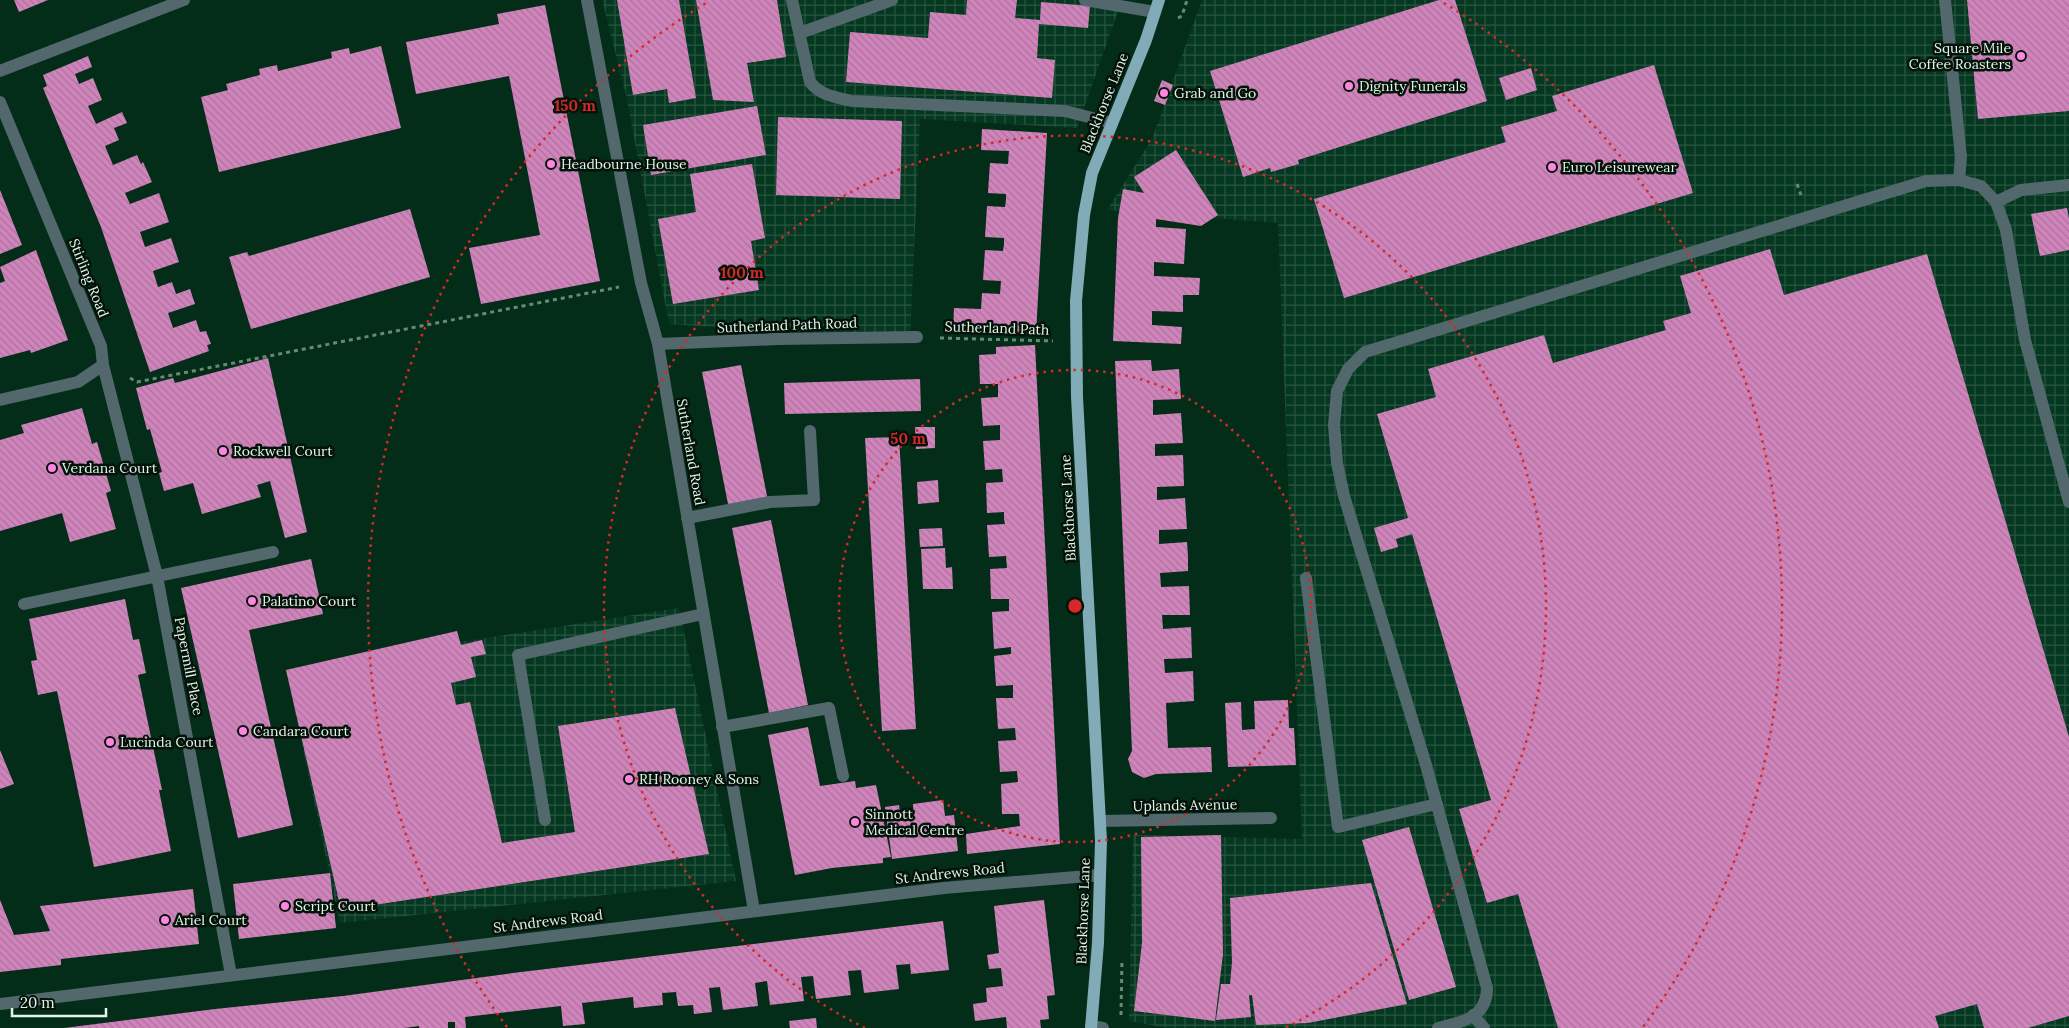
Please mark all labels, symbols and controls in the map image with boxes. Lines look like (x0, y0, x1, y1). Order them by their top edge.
place label: Square Mile Coffee Roasters (1909, 39, 2011, 73)
street label: Blackhorse Lane (1076, 50, 1132, 156)
marker: Square Mile Coffee Roasters (2015, 50, 2027, 62)
place label: Dignity Funerals (1359, 77, 1466, 95)
marker: Dignity Funerals (1343, 80, 1355, 92)
place label: Grab and Go (1174, 84, 1256, 102)
marker: Grab and Go (1158, 87, 1170, 99)
text: 150 m (554, 96, 596, 115)
place label: Headbourne House (561, 155, 687, 173)
marker: Headbourne House (545, 158, 557, 170)
place label: Euro Leisurewear (1562, 158, 1677, 176)
marker: Euro Leisurewear (1546, 161, 1558, 173)
street label: Stirling Road (65, 236, 113, 320)
text: 100 m (721, 263, 764, 282)
street label: Sutherland Path Road (716, 314, 858, 336)
street label: Sutherland Path (944, 317, 1050, 339)
street label: Sutherland Road (673, 397, 709, 507)
text: 50 m (890, 429, 926, 448)
place label: Rockwell Court (233, 442, 333, 460)
marker: Rockwell Court (217, 445, 229, 457)
street label: Blackhorse Lane (1056, 454, 1080, 562)
place label: Verdana Court (61, 459, 158, 477)
marker: Verdana Court (46, 462, 58, 474)
place label: Palatino Court (262, 592, 357, 610)
marker: Palatino Court (246, 595, 258, 607)
centre of rings (1066, 597, 1084, 615)
street label: Papermill Place (171, 615, 207, 717)
place label: Candara Court (253, 722, 349, 740)
marker: Candara Court (237, 725, 249, 737)
place label: Lucinda Court (120, 733, 214, 751)
marker: Lucinda Court (104, 736, 116, 748)
place label: RH Rooney & Sons (639, 770, 759, 788)
marker: RH Rooney & Sons (623, 773, 635, 785)
street label: Uplands Avenue (1133, 795, 1238, 815)
place label: Sinnott Medical Centre (865, 805, 965, 839)
marker: Sinnott Medical Centre (849, 816, 861, 828)
street label: Blackhorse Lane (1072, 857, 1094, 965)
street label: St Andrews Road (894, 858, 1006, 888)
place label: Script Court (295, 897, 376, 915)
marker: Script Court (279, 900, 291, 912)
street label: St Andrews Road (492, 905, 604, 937)
place label: Ariel Court (174, 911, 247, 929)
marker: Ariel Court (159, 914, 171, 926)
scale bar (12, 986, 106, 1018)
text: 20 m (20, 993, 55, 1012)

